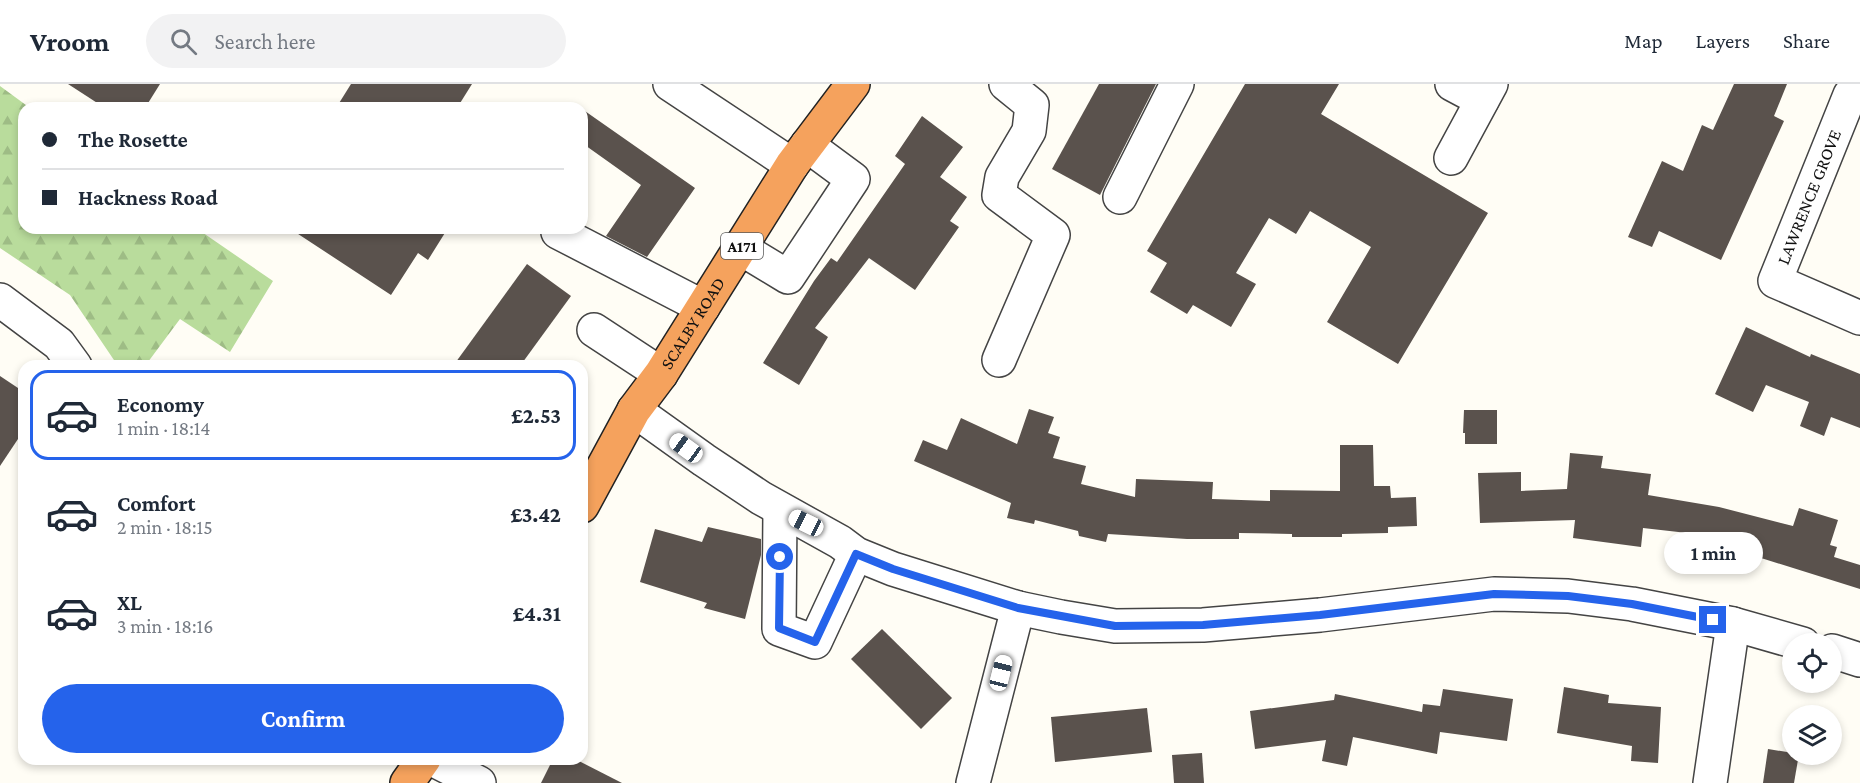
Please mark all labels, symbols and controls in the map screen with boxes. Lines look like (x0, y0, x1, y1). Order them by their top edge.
search box (146, 14, 566, 68)
icon: search (167, 25, 200, 58)
text: Vroom (30, 26, 110, 57)
text: Search here (215, 29, 315, 54)
text: Map (1624, 29, 1663, 53)
text: Layers (1696, 29, 1750, 53)
text: Share (1783, 29, 1830, 53)
street label: LAWRENCE GROVE (1773, 126, 1845, 267)
text: The Rosette (78, 127, 188, 152)
text: Hackness Road (78, 185, 218, 210)
road number: A171 (721, 233, 763, 259)
street label: SCALBY ROAD (657, 274, 729, 373)
icon: car (45, 388, 99, 442)
text: Economy (117, 392, 204, 417)
text: £2.53 (511, 403, 561, 428)
text: 1 min · 18:14 (117, 417, 211, 439)
car (666, 430, 706, 466)
icon: car (45, 487, 99, 541)
text: Comfort (117, 491, 195, 516)
text: £3.42 (510, 502, 561, 527)
car (786, 507, 826, 539)
text: 2 min · 18:15 (117, 516, 213, 538)
callout: 1 min (1664, 533, 1762, 575)
text: 1 min (1691, 542, 1736, 564)
route start (766, 543, 793, 570)
icon: car (45, 586, 99, 640)
text: XL (117, 590, 142, 615)
text: £4.31 (512, 601, 561, 626)
route end (1699, 606, 1726, 633)
text: 3 min · 18:16 (117, 615, 213, 637)
map controls (1782, 633, 1842, 765)
button: locate (1782, 633, 1842, 693)
car (988, 653, 1014, 693)
button: Confirm (42, 684, 564, 753)
button: layers (1782, 705, 1842, 765)

